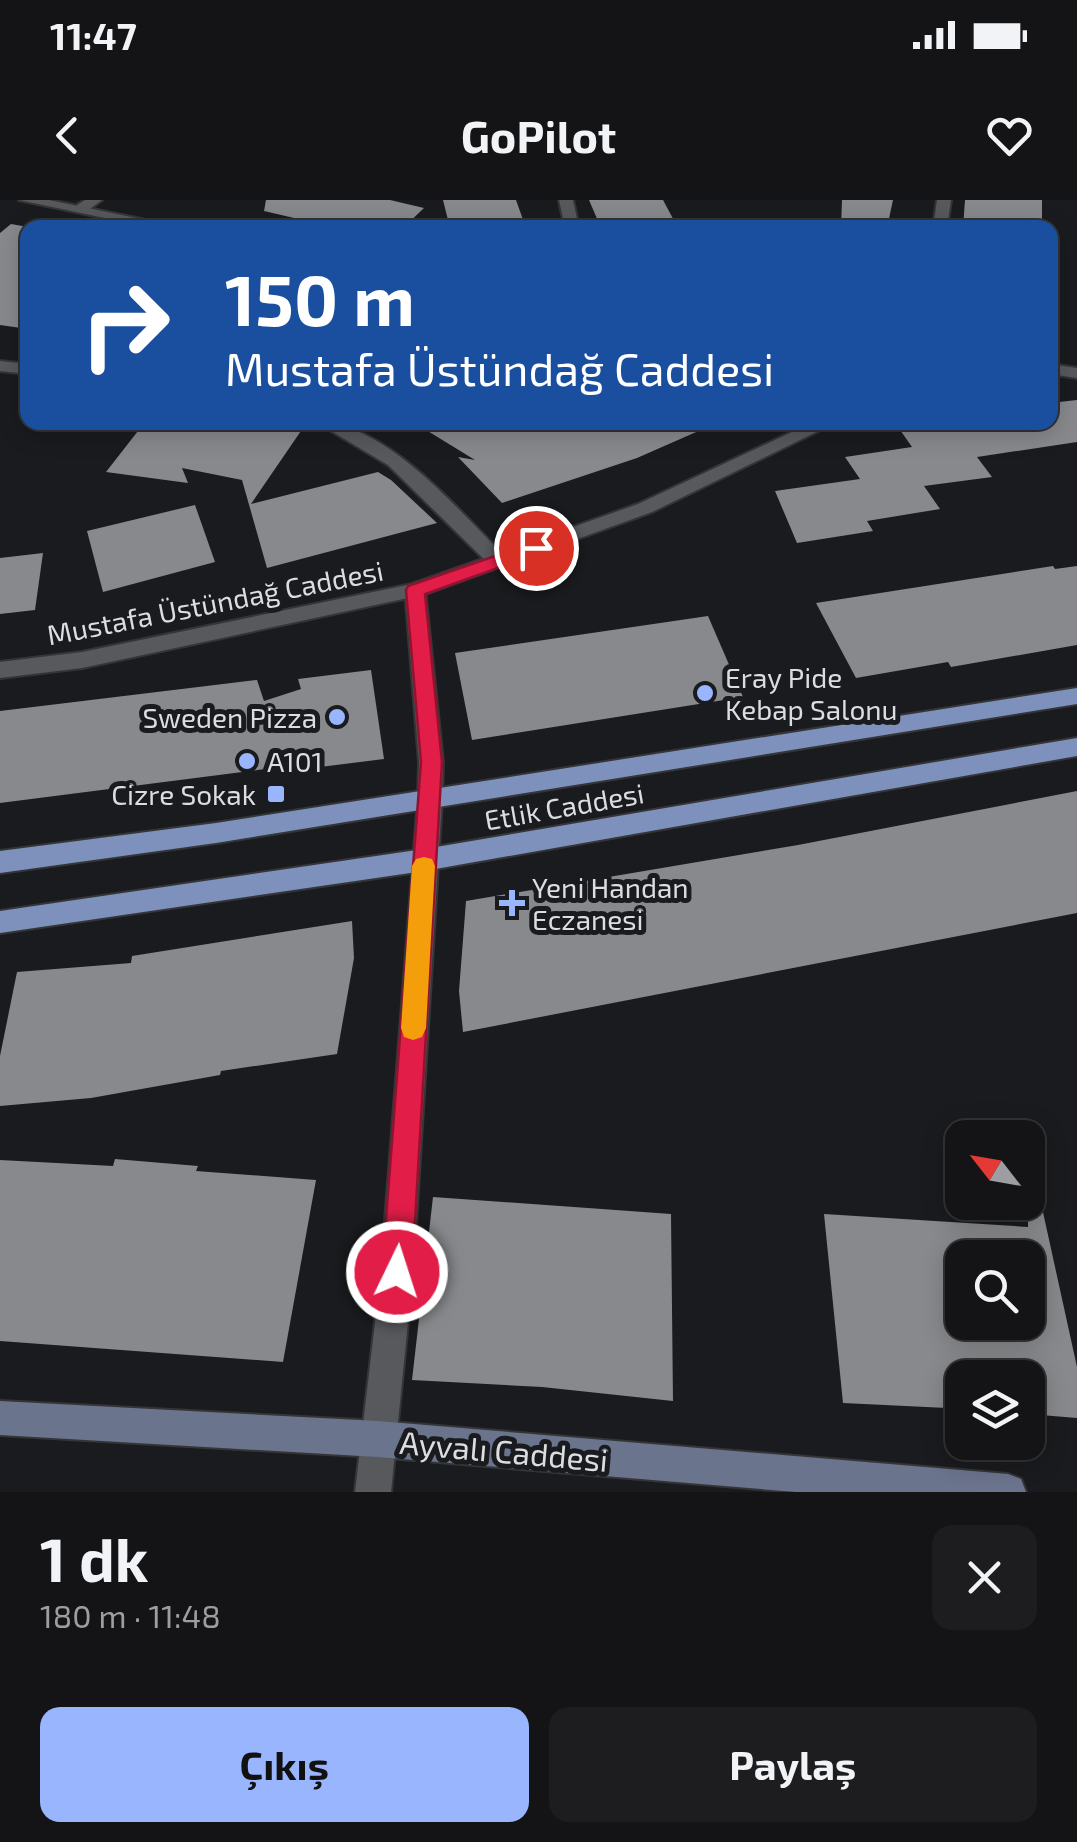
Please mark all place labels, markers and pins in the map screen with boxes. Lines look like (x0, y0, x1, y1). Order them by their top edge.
pin (494, 506, 579, 591)
place label: Eray Pide Kebap Salonu (725, 660, 898, 726)
marker: Eray Pide Kebap Salonu (694, 682, 716, 704)
place label: Sweden Pizza (142, 700, 317, 734)
marker: Sweden Pizza (326, 706, 348, 728)
place label: A101 (267, 744, 323, 778)
marker: A101 (236, 750, 258, 772)
place label: Cizre Sokak (111, 777, 256, 811)
marker: Cizre Sokak (265, 783, 287, 805)
place label: Yeni Handan Eczanesi (532, 870, 689, 936)
marker: Yeni Handan Eczanesi (501, 892, 523, 914)

